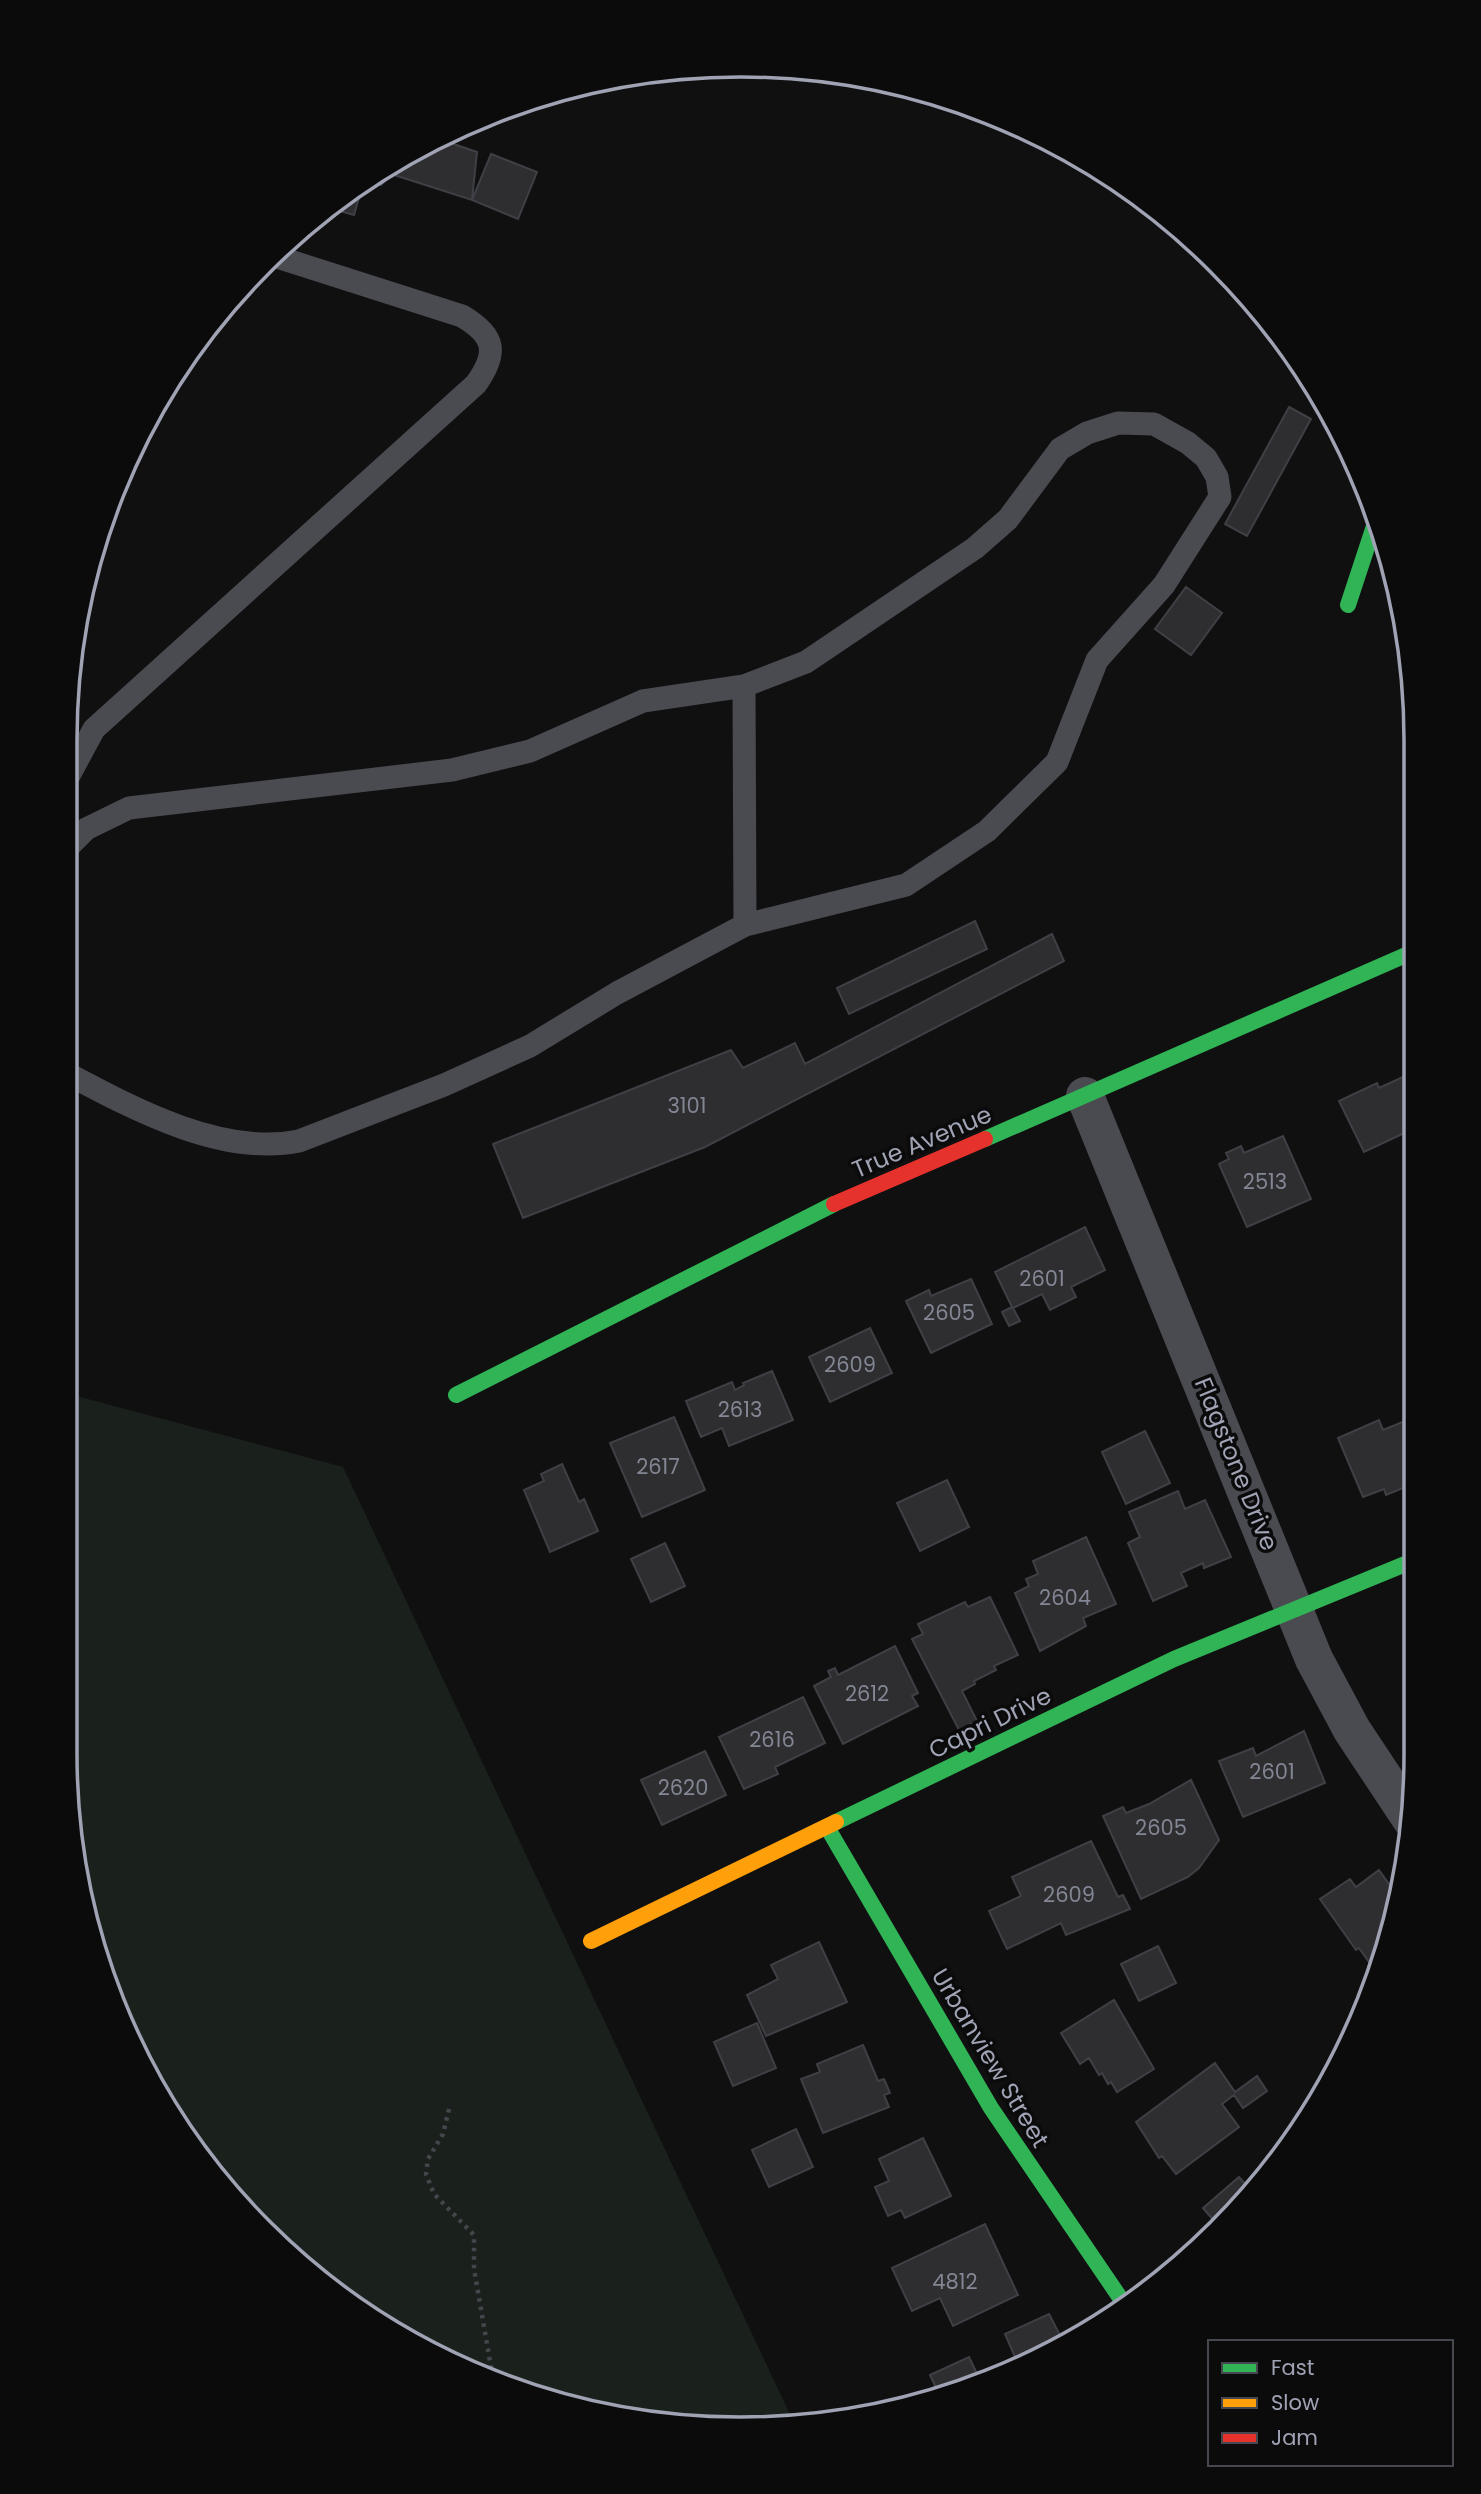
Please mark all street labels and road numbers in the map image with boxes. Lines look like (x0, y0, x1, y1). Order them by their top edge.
street label: True Avenue (847, 1097, 997, 1186)
street label: Flagstone Drive (1187, 1372, 1286, 1555)
street label: Capri Drive (923, 1679, 1057, 1766)
street label: Urbanview Street (924, 1962, 1057, 2153)

